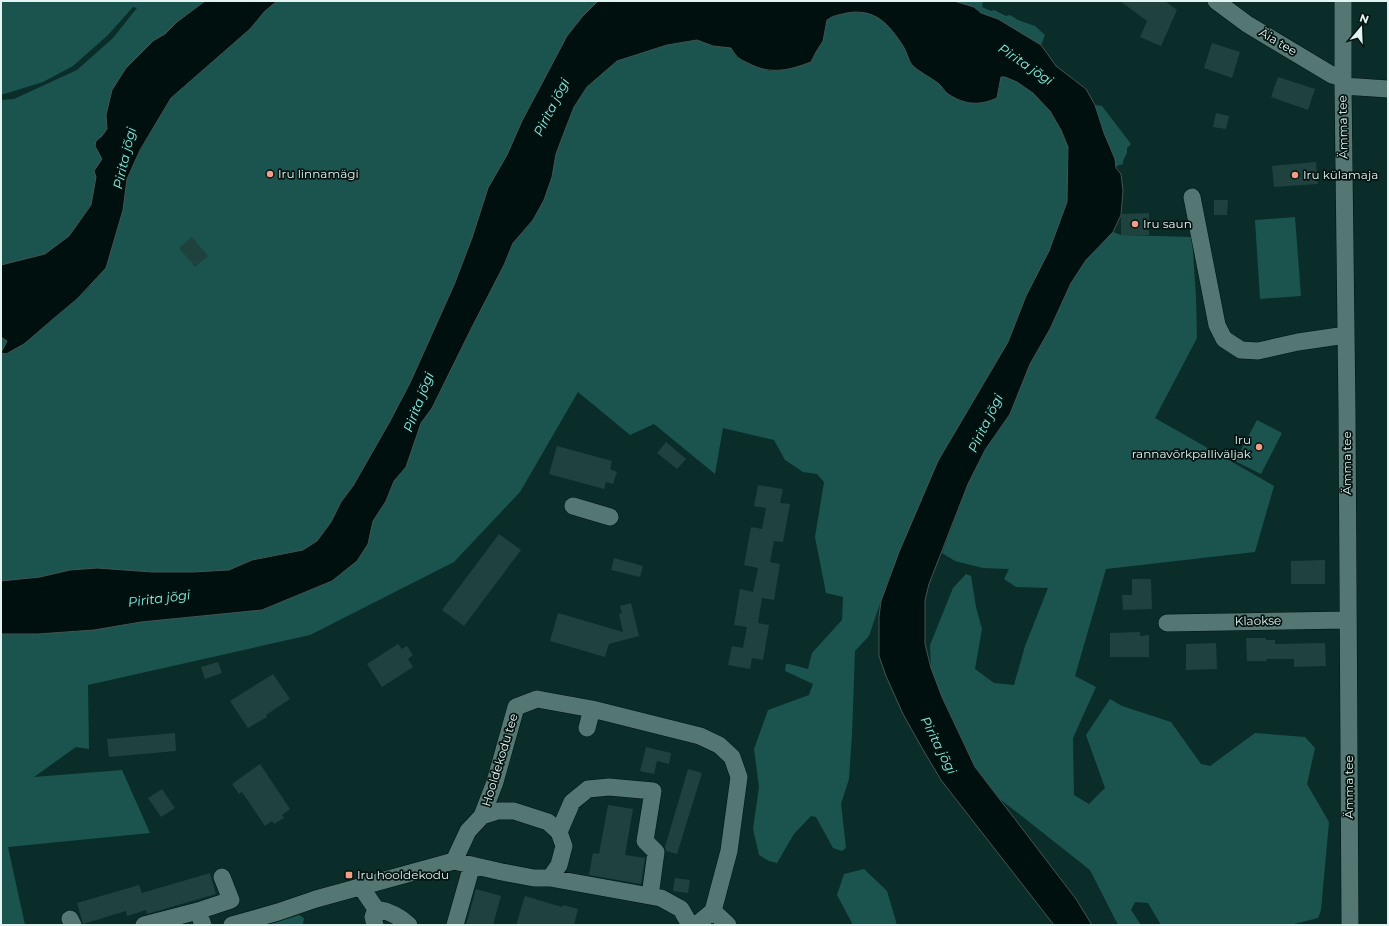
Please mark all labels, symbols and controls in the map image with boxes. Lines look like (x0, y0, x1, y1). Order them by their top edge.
north arrow (1341, 8, 1381, 48)
text: N (1358, 10, 1371, 27)
street label: Äia tee (1257, 25, 1300, 59)
water label: Pirita jõgi (995, 40, 1057, 88)
water label: Pirita jõgi (530, 75, 573, 139)
street label: Ämma tee (1334, 95, 1351, 159)
water label: Pirita jõgi (109, 125, 139, 190)
place label: Iru linnamägi (278, 166, 359, 181)
place label: Iru külamaja (1303, 167, 1378, 182)
marker: Iru linnamägi (265, 169, 275, 179)
marker: Iru külamaja (1290, 170, 1300, 180)
place label: Iru saun (1143, 216, 1192, 231)
marker: Iru saun (1130, 219, 1140, 229)
water label: Pirita jõgi (399, 369, 437, 434)
water label: Pirita jõgi (964, 391, 1006, 455)
street label: Ämma tee (1339, 431, 1354, 495)
place label: Iru rannavõrkpalliväljak (1132, 432, 1252, 461)
marker: Iru rannavõrkpalliväljak (1254, 442, 1264, 452)
water label: Pirita jõgi (127, 586, 192, 610)
street label: Klaokse (1235, 613, 1281, 628)
street label: Hooldekodu tee (478, 712, 521, 808)
water label: Pirita jõgi (918, 713, 961, 777)
street label: Ämma tee (1341, 755, 1356, 819)
place label: Iru hooldekodu (357, 867, 449, 882)
marker: Iru hooldekodu (344, 870, 354, 880)

